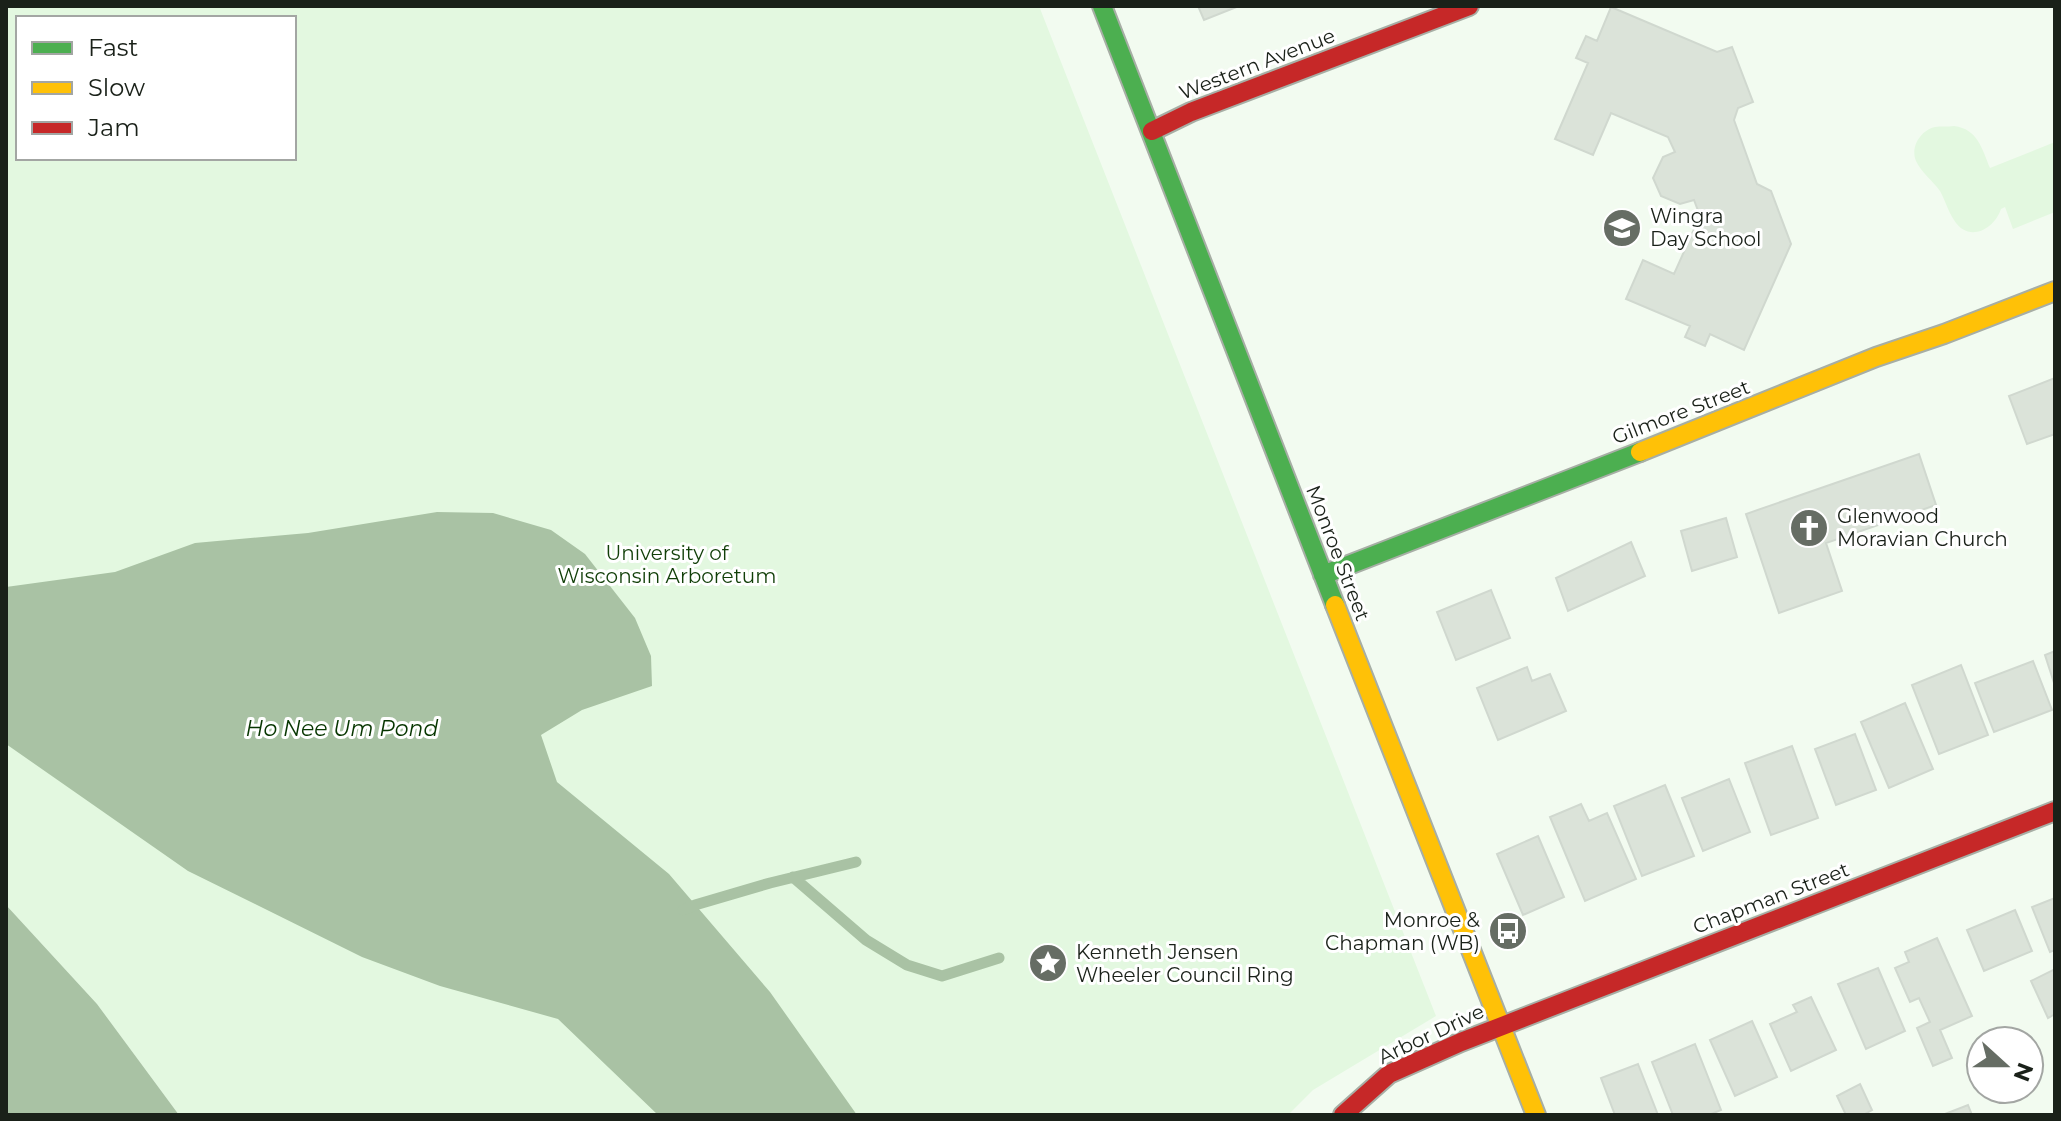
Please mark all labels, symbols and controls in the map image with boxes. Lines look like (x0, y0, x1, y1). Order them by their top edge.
legend (16, 16, 296, 160)
street label: Western Avenue (1176, 23, 1338, 105)
text: Fast (88, 33, 139, 62)
text: Slow (88, 73, 145, 102)
text: Jam (87, 113, 140, 142)
place label: Wingra Day School (1650, 204, 1761, 251)
school or university icon: Wingra Day School (1601, 207, 1643, 249)
street label: Gilmore Street (1609, 375, 1753, 449)
street label: Monroe Street (1301, 482, 1375, 624)
place label: Glenwood Moravian Church (1837, 504, 2008, 551)
church icon: Glenwood Moravian Church (1788, 507, 1830, 549)
park label: University of Wisconsin Arboretum (558, 541, 776, 588)
water label: Ho Nee Um Pond (246, 715, 438, 742)
street label: Chapman Street (1690, 857, 1852, 939)
place label: Monroe & Chapman (WB) (1325, 908, 1481, 955)
bus stop icon: Monroe & Chapman (WB) (1487, 910, 1529, 952)
place label: Kenneth Jensen Wheeler Council Ring (1076, 940, 1294, 987)
place icon: Kenneth Jensen Wheeler Council Ring (1027, 942, 1069, 984)
street label: Arbor Drive (1374, 999, 1488, 1069)
north arrow (1965, 1025, 2045, 1105)
text: N (2007, 1059, 2039, 1085)

